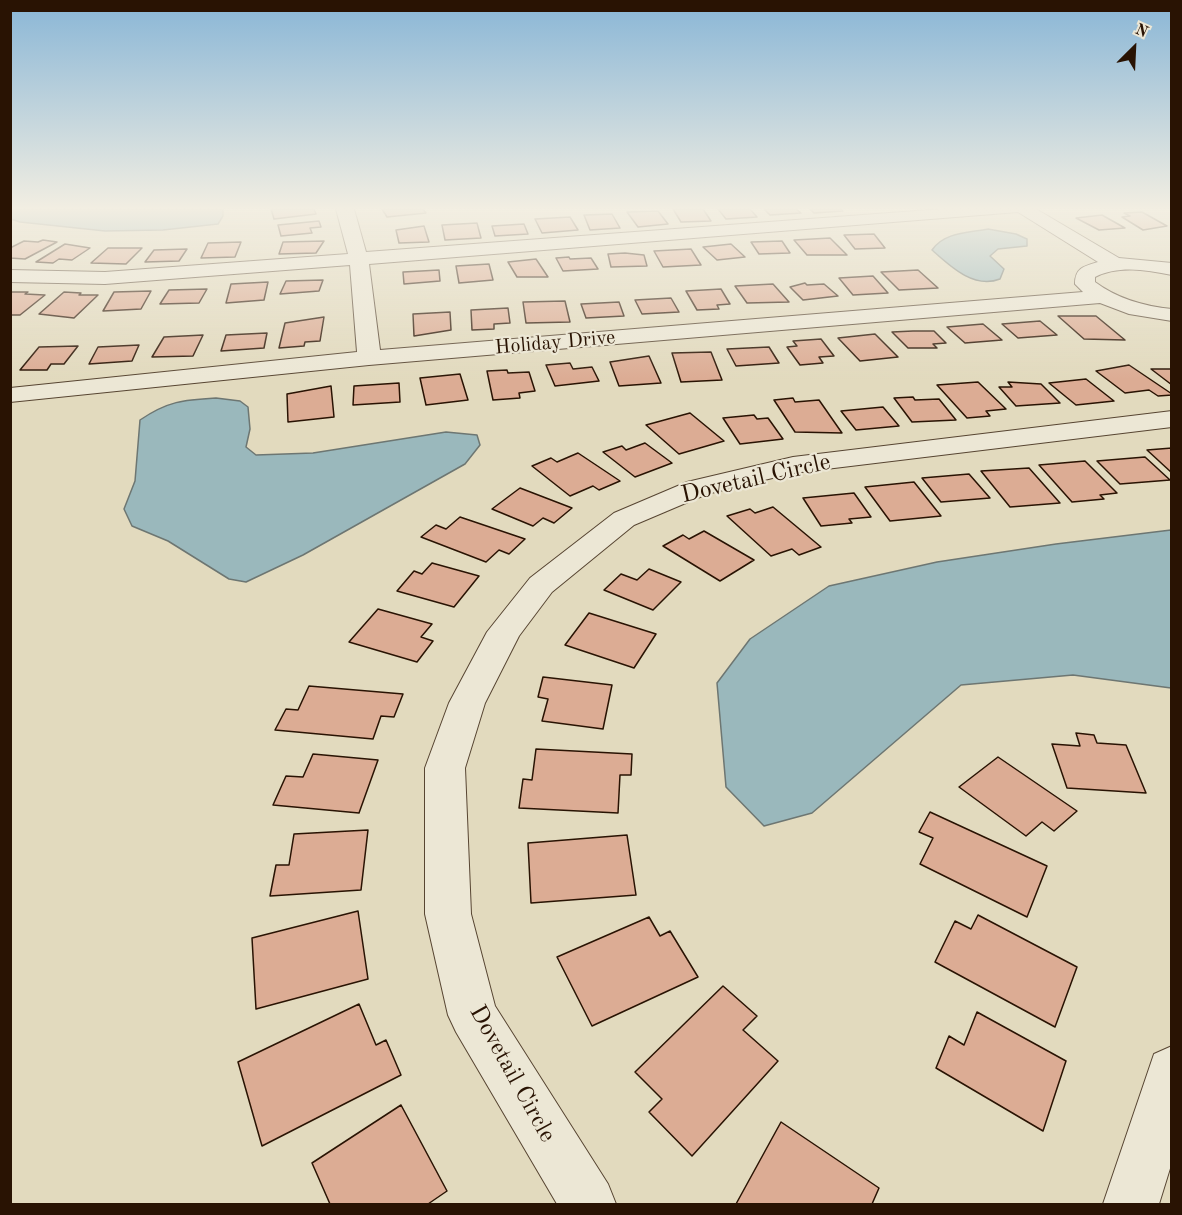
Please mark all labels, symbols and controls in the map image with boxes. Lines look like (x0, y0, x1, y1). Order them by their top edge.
north arrow (1104, 18, 1164, 78)
text: N (1132, 22, 1150, 41)
street label: Holiday Drive (494, 326, 616, 360)
street label: Dovetail Circle (678, 448, 834, 510)
street label: Dovetail Circle (462, 1000, 562, 1148)

